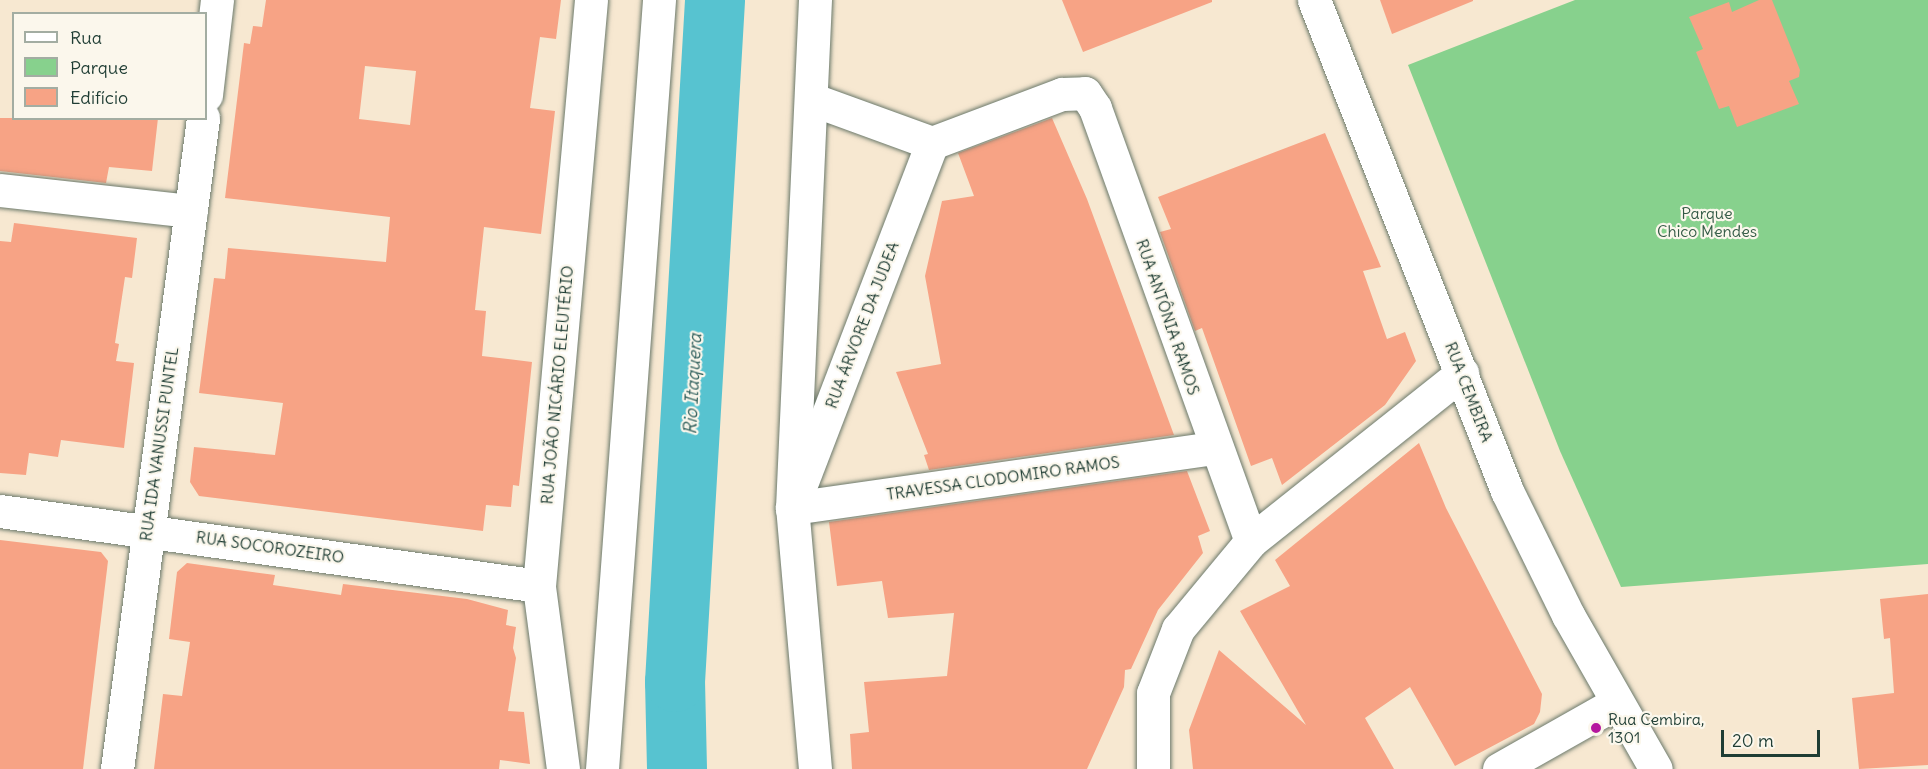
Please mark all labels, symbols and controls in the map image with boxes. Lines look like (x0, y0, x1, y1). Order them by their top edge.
legend (12, 12, 207, 120)
text: Rua (70, 26, 102, 49)
text: Parque (70, 56, 128, 79)
text: Edifício (70, 86, 128, 109)
park label: Parque Chico Mendes (1657, 203, 1757, 241)
street label: RUA ANTÔNIA RAMOS (1132, 237, 1204, 397)
street label: RUA ÁRVORE DA JUDEA (821, 239, 903, 411)
street label: RUA JOÃO NICÁRIO ELEUTÉRIO (537, 265, 577, 505)
water label: Rio Itaquera (680, 333, 706, 435)
street label: RUA CEMBIRA (1441, 339, 1497, 445)
street label: RUA IDA VANUSSI PUNTEL (136, 346, 182, 542)
street label: TRAVESSA CLODOMIRO RAMOS (885, 452, 1121, 504)
street label: RUA SOCOROZEIRO (195, 527, 345, 567)
place label: Rua Cembira, 1301 (1608, 709, 1704, 747)
scale bar (1724, 718, 1823, 756)
marker: Rua Cembira, 1301 (1589, 721, 1603, 735)
text: 20 m (1732, 729, 1774, 752)

